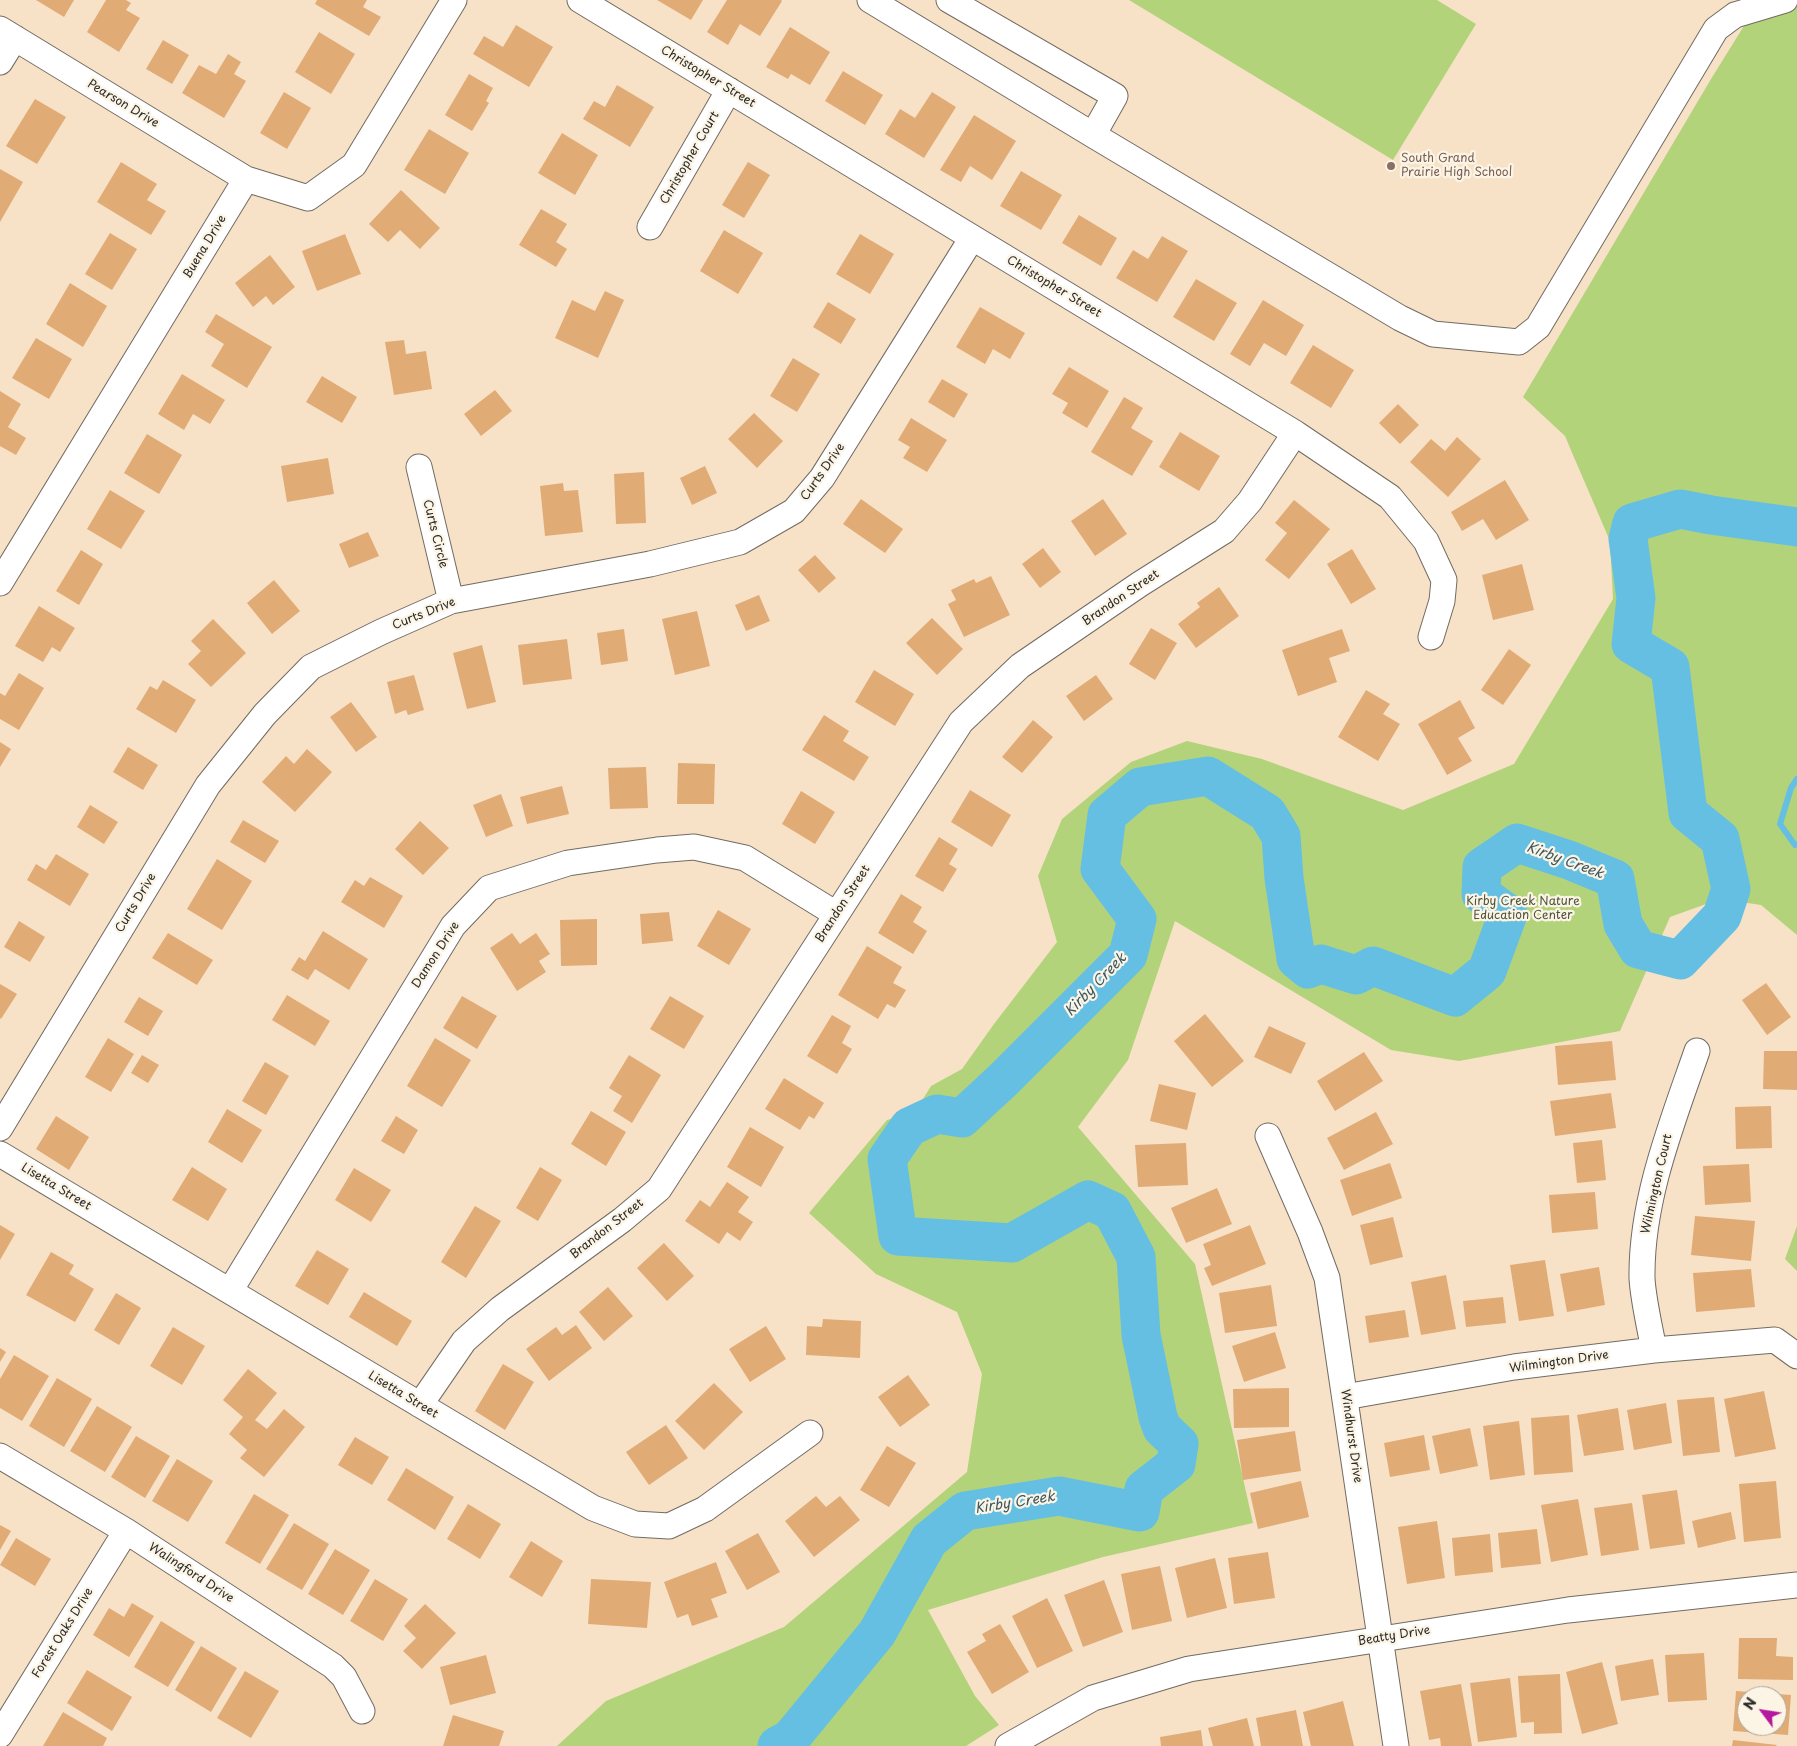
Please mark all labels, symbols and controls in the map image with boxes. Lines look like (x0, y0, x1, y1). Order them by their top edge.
street label: Christopher Street (658, 43, 758, 111)
street label: Pearson Drive (85, 77, 161, 131)
street label: Christopher Court (658, 109, 722, 207)
place label: South Grand Prairie High School (1401, 152, 1512, 180)
marker: South Grand Prairie High School (1385, 160, 1397, 172)
street label: Buena Drive (180, 213, 230, 281)
street label: Christopher Street (1004, 253, 1104, 321)
street label: Curts Drive (798, 441, 848, 503)
street label: Curts Circle (420, 498, 450, 570)
street label: Brandon Street (1080, 567, 1162, 629)
street label: Curts Drive (390, 595, 458, 633)
water label: Kirby Creek (1524, 839, 1606, 883)
street label: Brandon Street (813, 863, 873, 945)
street label: Curts Drive (113, 871, 159, 935)
park label: Kirby Creek Nature Education Center (1466, 895, 1580, 923)
street label: Damon Drive (409, 919, 463, 991)
water label: Kirby Creek (1062, 950, 1130, 1020)
street label: Wilmington Court (1638, 1133, 1676, 1235)
street label: Lisetta Street (18, 1161, 94, 1213)
street label: Brandon Street (567, 1196, 647, 1262)
street label: Wilmington Drive (1508, 1348, 1610, 1376)
street label: Lisetta Street (365, 1369, 441, 1421)
street label: Windhurst Drive (1337, 1388, 1365, 1484)
water label: Kirby Creek (974, 1488, 1056, 1518)
street label: Walingford Drive (146, 1540, 236, 1606)
street label: Forest Oaks Drive (29, 1585, 97, 1681)
street label: Beatty Drive (1357, 1623, 1431, 1649)
north arrow (1737, 1686, 1787, 1736)
text: N (1738, 1693, 1761, 1714)

